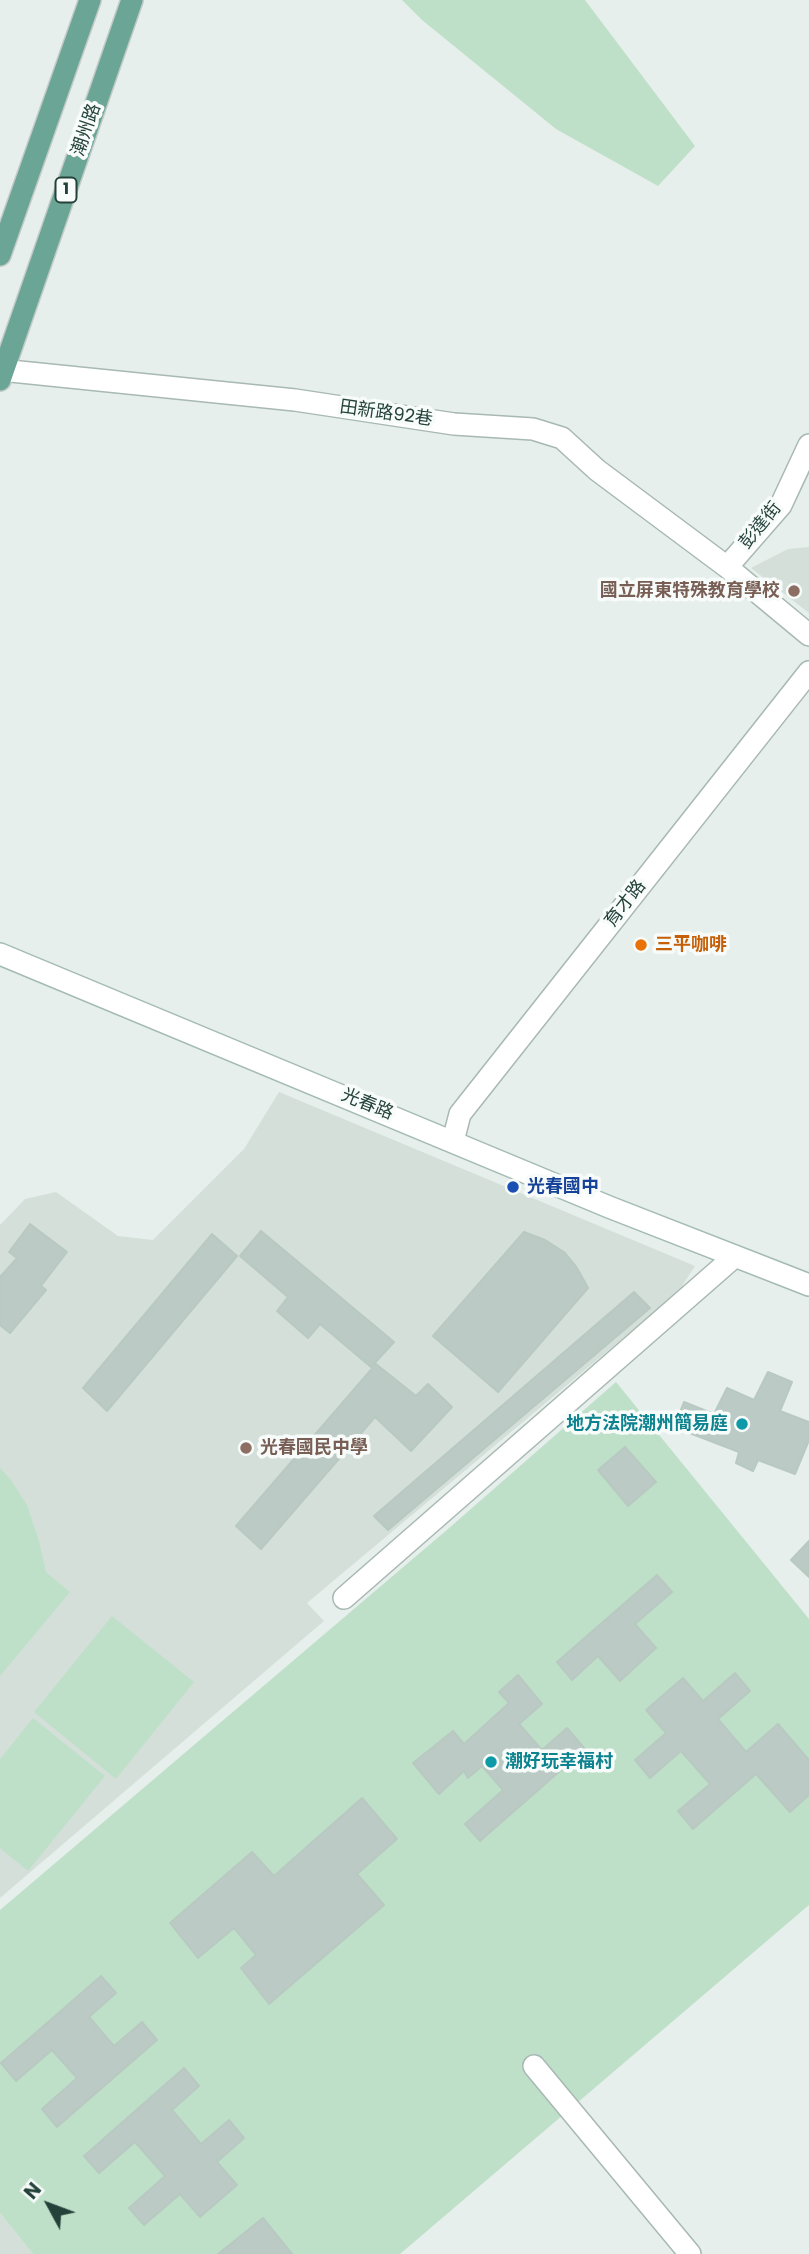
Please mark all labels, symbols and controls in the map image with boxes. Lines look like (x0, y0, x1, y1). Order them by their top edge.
street label: 潮州路 (68, 101, 106, 159)
road number: 1 (56, 178, 76, 202)
street label: 田新路92巷 (338, 397, 434, 431)
street label: 彭達街 (736, 498, 786, 554)
place label: 國立屏東特殊教育學校 (600, 580, 780, 602)
marker: 國立屏東特殊教育學校 (786, 583, 802, 599)
street label: 育才路 (601, 876, 651, 932)
place label: 三平咖啡 (655, 934, 727, 956)
marker: 三平咖啡 (633, 937, 649, 953)
street label: 光春路 (338, 1085, 396, 1125)
place label: 光春國中 (527, 1176, 599, 1198)
marker: 光春國中 (505, 1179, 521, 1195)
place label: 地方法院潮州簡易庭 (566, 1413, 728, 1435)
marker: 地方法院潮州簡易庭 (734, 1416, 750, 1432)
place label: 光春國民中學 (260, 1437, 368, 1459)
marker: 光春國民中學 (238, 1440, 254, 1456)
place label: 潮好玩幸福村 (505, 1751, 613, 1773)
marker: 潮好玩幸福村 (483, 1754, 499, 1770)
north arrow (14, 2170, 84, 2240)
text: N (18, 2177, 48, 2205)

